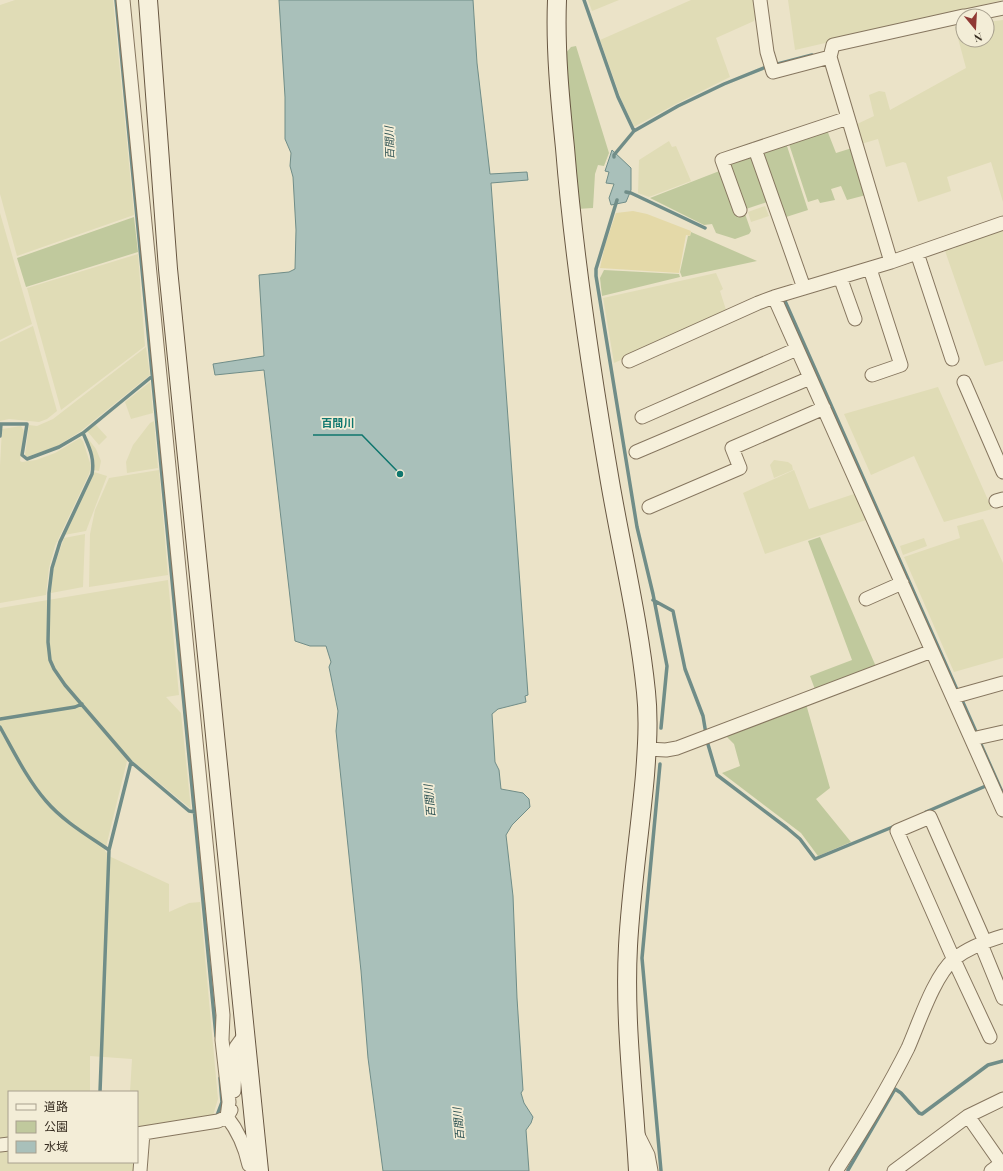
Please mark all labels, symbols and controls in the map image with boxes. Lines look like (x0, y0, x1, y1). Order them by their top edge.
north arrow (955, 8, 995, 48)
text: N (972, 30, 984, 46)
water label: 百間川 (381, 125, 397, 160)
callout: 百間川 (313, 412, 362, 435)
text: 百間川 (322, 415, 355, 430)
water label: 百間川 (420, 783, 438, 818)
legend (8, 1091, 138, 1163)
text: 道路 (44, 1098, 68, 1114)
water label: 百間川 (449, 1106, 467, 1141)
text: 公園 (44, 1118, 68, 1134)
text: 水域 (44, 1138, 68, 1154)

